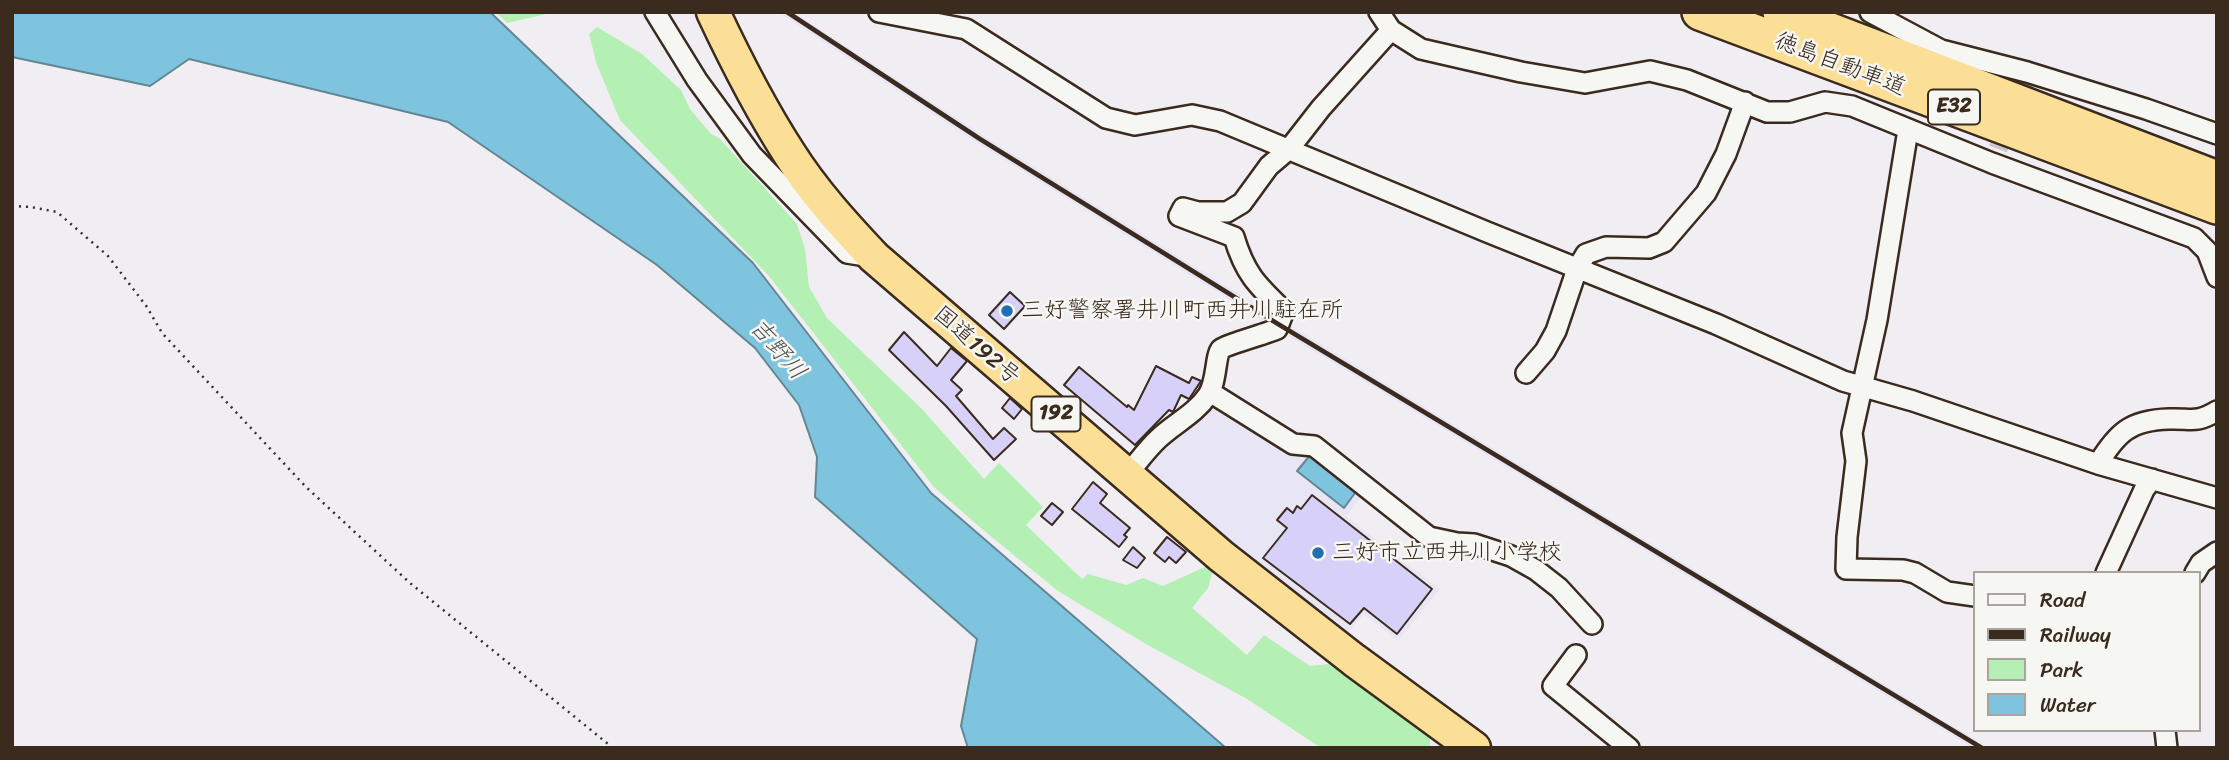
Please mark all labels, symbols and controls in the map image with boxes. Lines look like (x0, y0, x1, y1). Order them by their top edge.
street label: 徳島自動車道 (1771, 27, 1909, 103)
road number: E32 (1928, 90, 1980, 124)
place label: 三好警察署井川町西井川駐在所 (1021, 297, 1343, 325)
street label: 国道192号 (927, 301, 1025, 391)
marker: 三好警察署井川町西井川駐在所 (999, 303, 1015, 319)
water label: 吉野川 (743, 313, 811, 387)
road number: 192 (1032, 396, 1080, 432)
place label: 三好市立西井川小学校 (1332, 539, 1562, 567)
marker: 三好市立西井川小学校 (1310, 545, 1326, 561)
legend (1974, 571, 2201, 732)
text: Road (2040, 581, 2085, 619)
text: Railway (2040, 616, 2111, 654)
text: Park (2040, 651, 2083, 689)
text: Water (2040, 686, 2095, 724)

